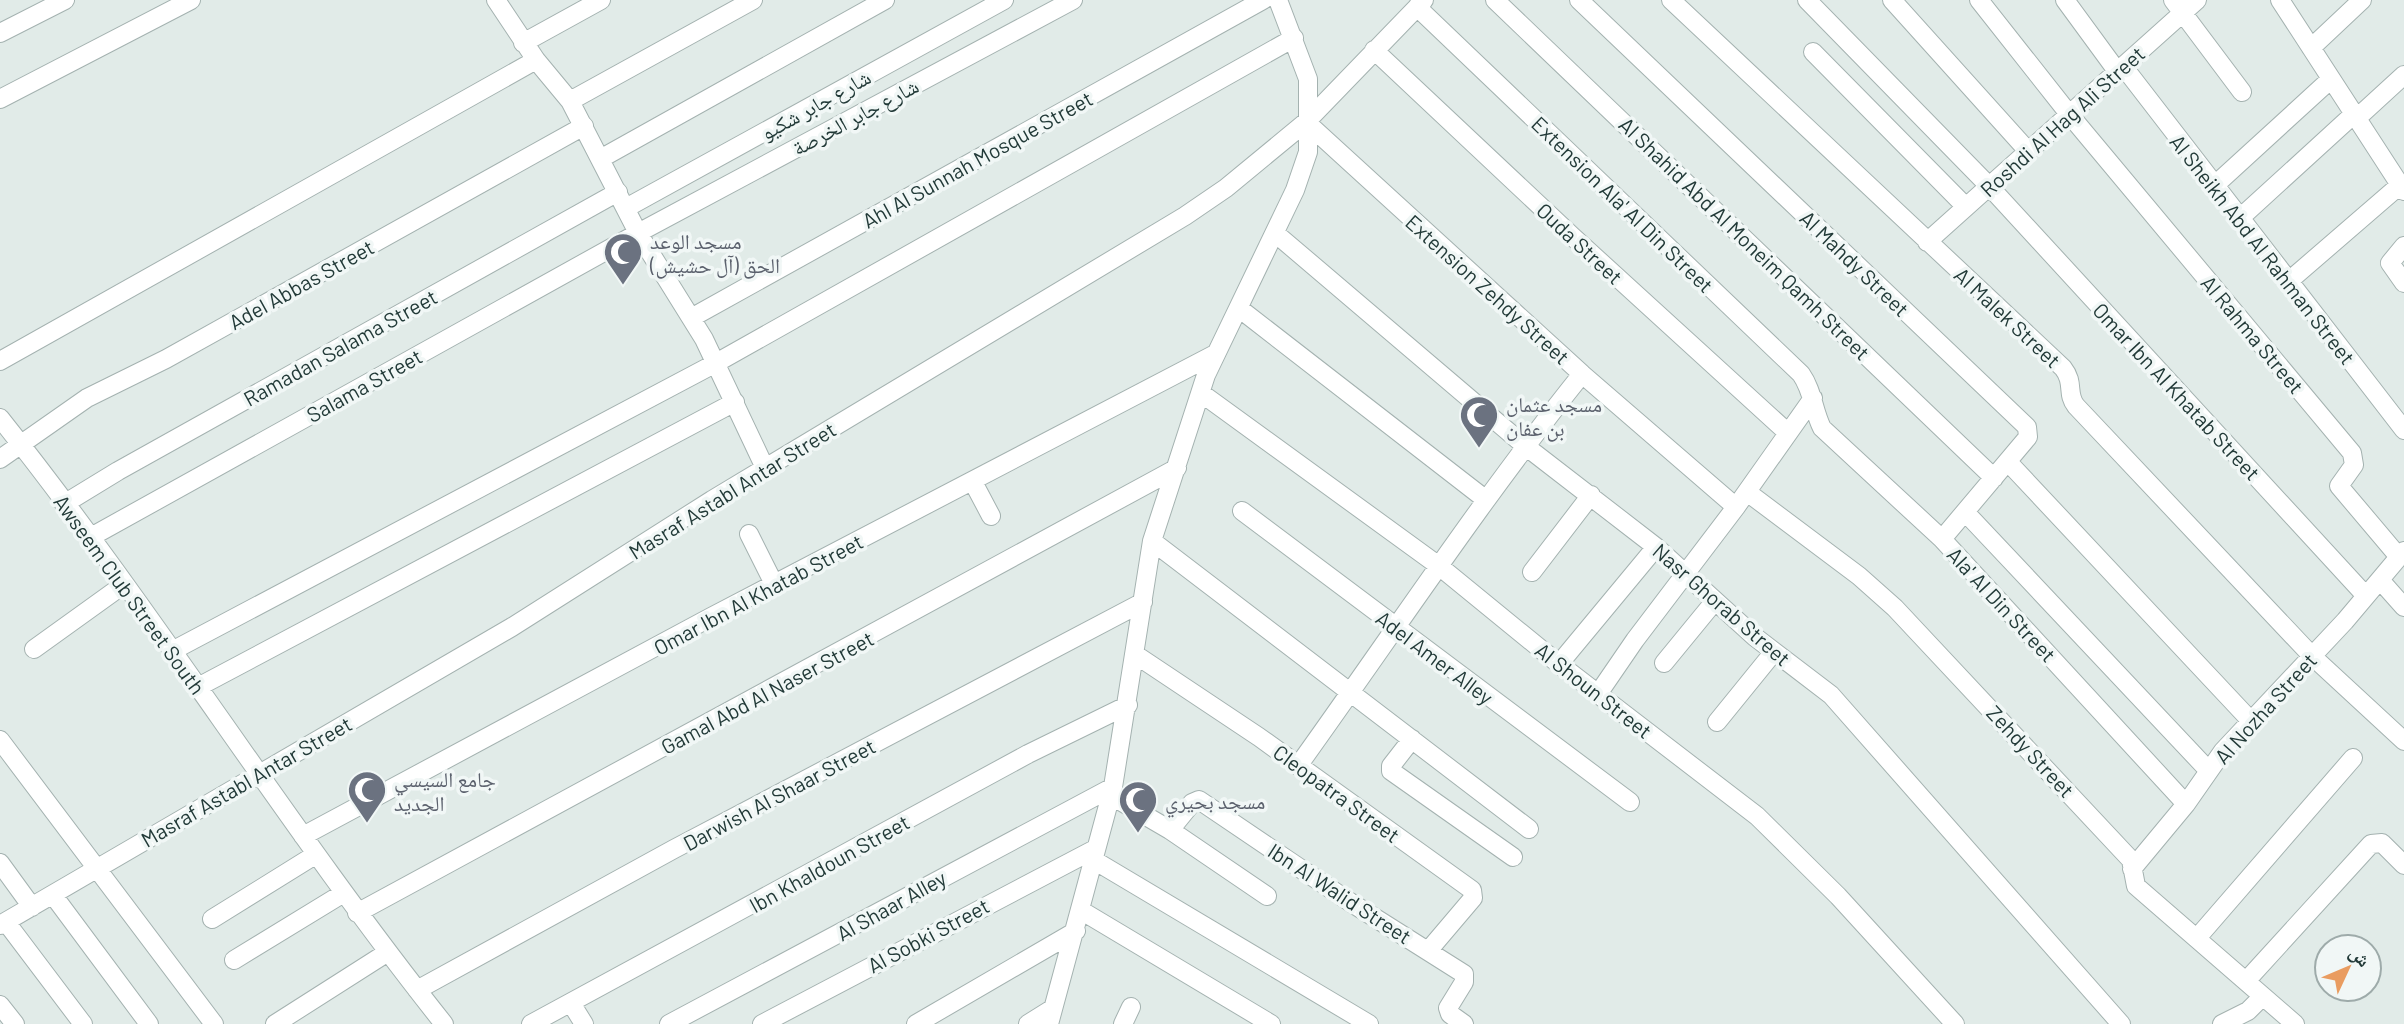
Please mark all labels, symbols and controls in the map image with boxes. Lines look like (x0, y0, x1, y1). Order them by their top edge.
street label: Roshdi Al Hag Ali Street (1975, 41, 2149, 201)
street label: شارع جابر شكيو (756, 63, 875, 146)
street label: شارع جابر الخرصة (788, 72, 923, 161)
street label: Ahl Al Sunnah Mosque Street (857, 85, 1097, 233)
street label: Extension Ala' Al Din Street (1527, 111, 1719, 297)
street label: Al Shahid Abd Al Moneim Qamh Street (1615, 111, 1875, 365)
street label: Al Sheikh Abd Al Rahman Street (2165, 129, 2361, 369)
street label: Ouda Street (1532, 197, 1628, 289)
street label: Al Mahdy Street (1795, 205, 1915, 321)
street label: Extension Zehdy Street (1401, 209, 1575, 369)
place label: مسجد الوعد الحق (آل حشيش) (649, 228, 780, 279)
mosque icon: مسجد الوعد الحق (آل حشيش) (602, 231, 644, 286)
street label: Adel Abbas Street (224, 234, 378, 334)
street label: Al Malek Street (1950, 262, 2066, 372)
street label: Al Rahma Street (2196, 270, 2310, 398)
street label: Ramadan Salama Street (239, 283, 441, 411)
street label: Omar Ibn Al Khatab Street (2088, 297, 2266, 485)
street label: Salama Street (302, 343, 426, 427)
place label: مسجد عثمان بن عفان (1506, 391, 1602, 442)
mosque icon: مسجد عثمان بن عفان (1458, 394, 1500, 449)
street label: Masraf Astabl Antar Street (624, 416, 840, 564)
street label: Awseem Club Street South (49, 489, 211, 699)
street label: Omar Ibn Al Khatab Street (649, 528, 867, 660)
street label: Nasr Ghorab Street (1648, 538, 1796, 670)
street label: Ala' Al Din Street (1943, 541, 2061, 667)
street label: Adel Amer Alley (1371, 605, 1499, 709)
street label: Gamal Abd Al Naser Street (656, 625, 878, 759)
street label: Al Shoun Street (1531, 637, 1657, 743)
street label: Al Nozha Street (2209, 647, 2321, 769)
street label: Zehdy Street (1982, 700, 2080, 802)
street label: Masraf Astabl Antar Street (136, 710, 356, 852)
street label: Darwish Al Shaar Street (679, 733, 879, 855)
street label: Cleopatra Street (1269, 739, 1405, 847)
place label: جامع السيسي الجديد (394, 766, 496, 815)
mosque icon: جامع السيسي الجديد (346, 769, 388, 824)
mosque icon: مسجد بحيري (1117, 779, 1159, 834)
place label: مسجد بحيري (1165, 788, 1265, 818)
street label: Ibn Khaldoun Street (745, 809, 913, 917)
street label: Ibn Al Walid Street (1264, 837, 1416, 949)
street label: Al Shaar Alley (832, 864, 951, 945)
street label: Al Sobki Street (863, 892, 993, 978)
north arrow (2313, 933, 2383, 1003)
text: ش (2345, 941, 2376, 972)

